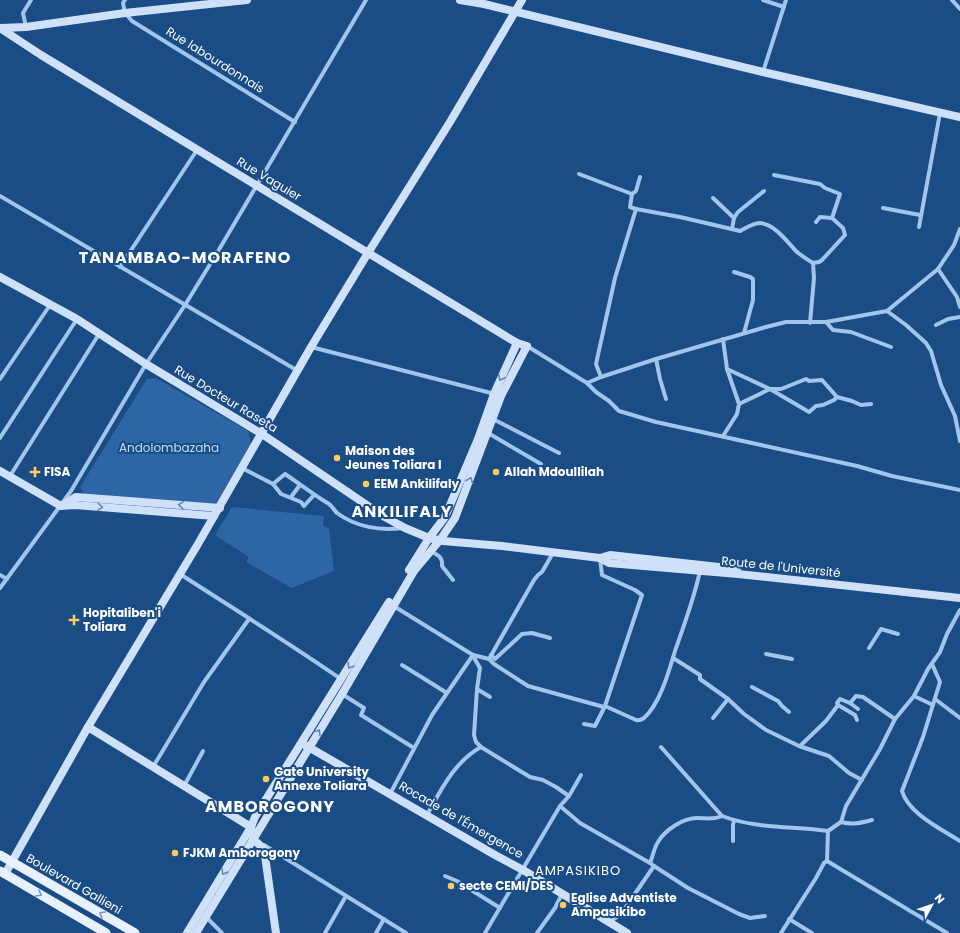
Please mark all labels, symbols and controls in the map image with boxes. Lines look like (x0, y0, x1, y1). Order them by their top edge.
street label: Rue labourdonnais (163, 22, 268, 97)
street label: Rue Vaguier (234, 153, 305, 205)
district label: TANAMBAO-MORAFENO (79, 246, 291, 269)
street label: Rue Docteur Raseta (171, 361, 281, 436)
one-way arrow (498, 374, 506, 382)
park label: Andolombazaha (119, 439, 219, 456)
place label: Maison des Jeunes Toliara I (345, 442, 441, 473)
marker: Maison des Jeunes Toliara I (332, 453, 342, 463)
place label: FISA (44, 463, 70, 480)
place label: Allah Mdoullilah (504, 463, 604, 480)
marker: FISA (29, 466, 41, 478)
marker: Allah Mdoullilah (491, 467, 501, 477)
place label: EEM Ankilifaly (374, 475, 460, 492)
one-way arrow (465, 477, 473, 484)
marker: EEM Ankilifaly (361, 479, 371, 489)
one-way arrow (178, 500, 184, 509)
district label: ANKILIFALY (352, 500, 452, 523)
one-way arrow (97, 502, 103, 511)
street label: Route de l'Université (721, 552, 841, 581)
place label: Hopitaliben'i Toliara (83, 604, 161, 635)
marker: Hopitaliben'i Toliara (68, 614, 80, 626)
one-way arrow (347, 662, 354, 669)
one-way arrow (313, 729, 320, 736)
place label: Gate University Annexe Toliara (274, 763, 369, 794)
marker: Gate University Annexe Toliara (261, 774, 271, 784)
street label: Rocade de l'Émergence (396, 777, 527, 862)
district label: AMBOROGONY (205, 795, 335, 818)
place label: FJKM Amborogony (183, 844, 300, 861)
marker: FJKM Amborogony (170, 848, 180, 858)
street label: Boulevard Gallieni (23, 849, 125, 918)
district label: AMPASIKIBO (535, 861, 621, 880)
one-way arrow (221, 868, 228, 875)
place label: secte CEMI/DES (459, 877, 553, 894)
marker: secte CEMI/DES (446, 881, 456, 891)
north arrow (912, 885, 952, 925)
one-way arrow (35, 889, 42, 896)
place label: Eglise Adventiste Ampasikibo (571, 889, 677, 920)
text: N (931, 890, 948, 907)
marker: Eglise Adventiste Ampasikibo (558, 900, 568, 910)
one-way arrow (99, 911, 106, 918)

